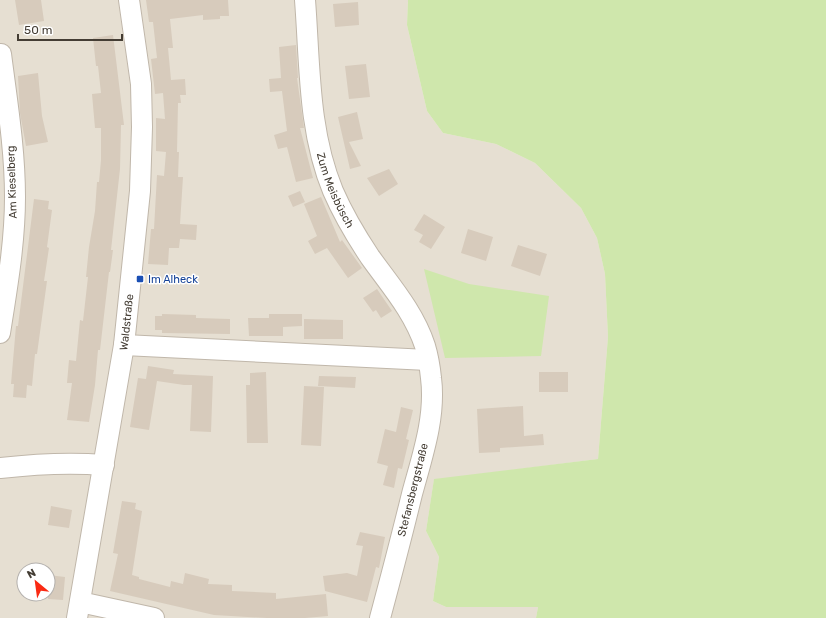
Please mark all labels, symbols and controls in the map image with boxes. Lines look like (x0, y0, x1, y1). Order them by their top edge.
scale bar (18, 16, 122, 42)
text: 50 m (24, 23, 52, 37)
street label: Am Kieselberg (4, 145, 20, 219)
street label: Zum Meisbüsch (314, 151, 357, 230)
place label: Im Alheck (148, 273, 198, 286)
marker: Im Alheck (135, 274, 145, 284)
street label: Waldstraße (117, 293, 136, 351)
street label: Stefansbergstraße (395, 442, 431, 538)
north arrow (16, 562, 56, 602)
text: N (25, 566, 38, 581)

